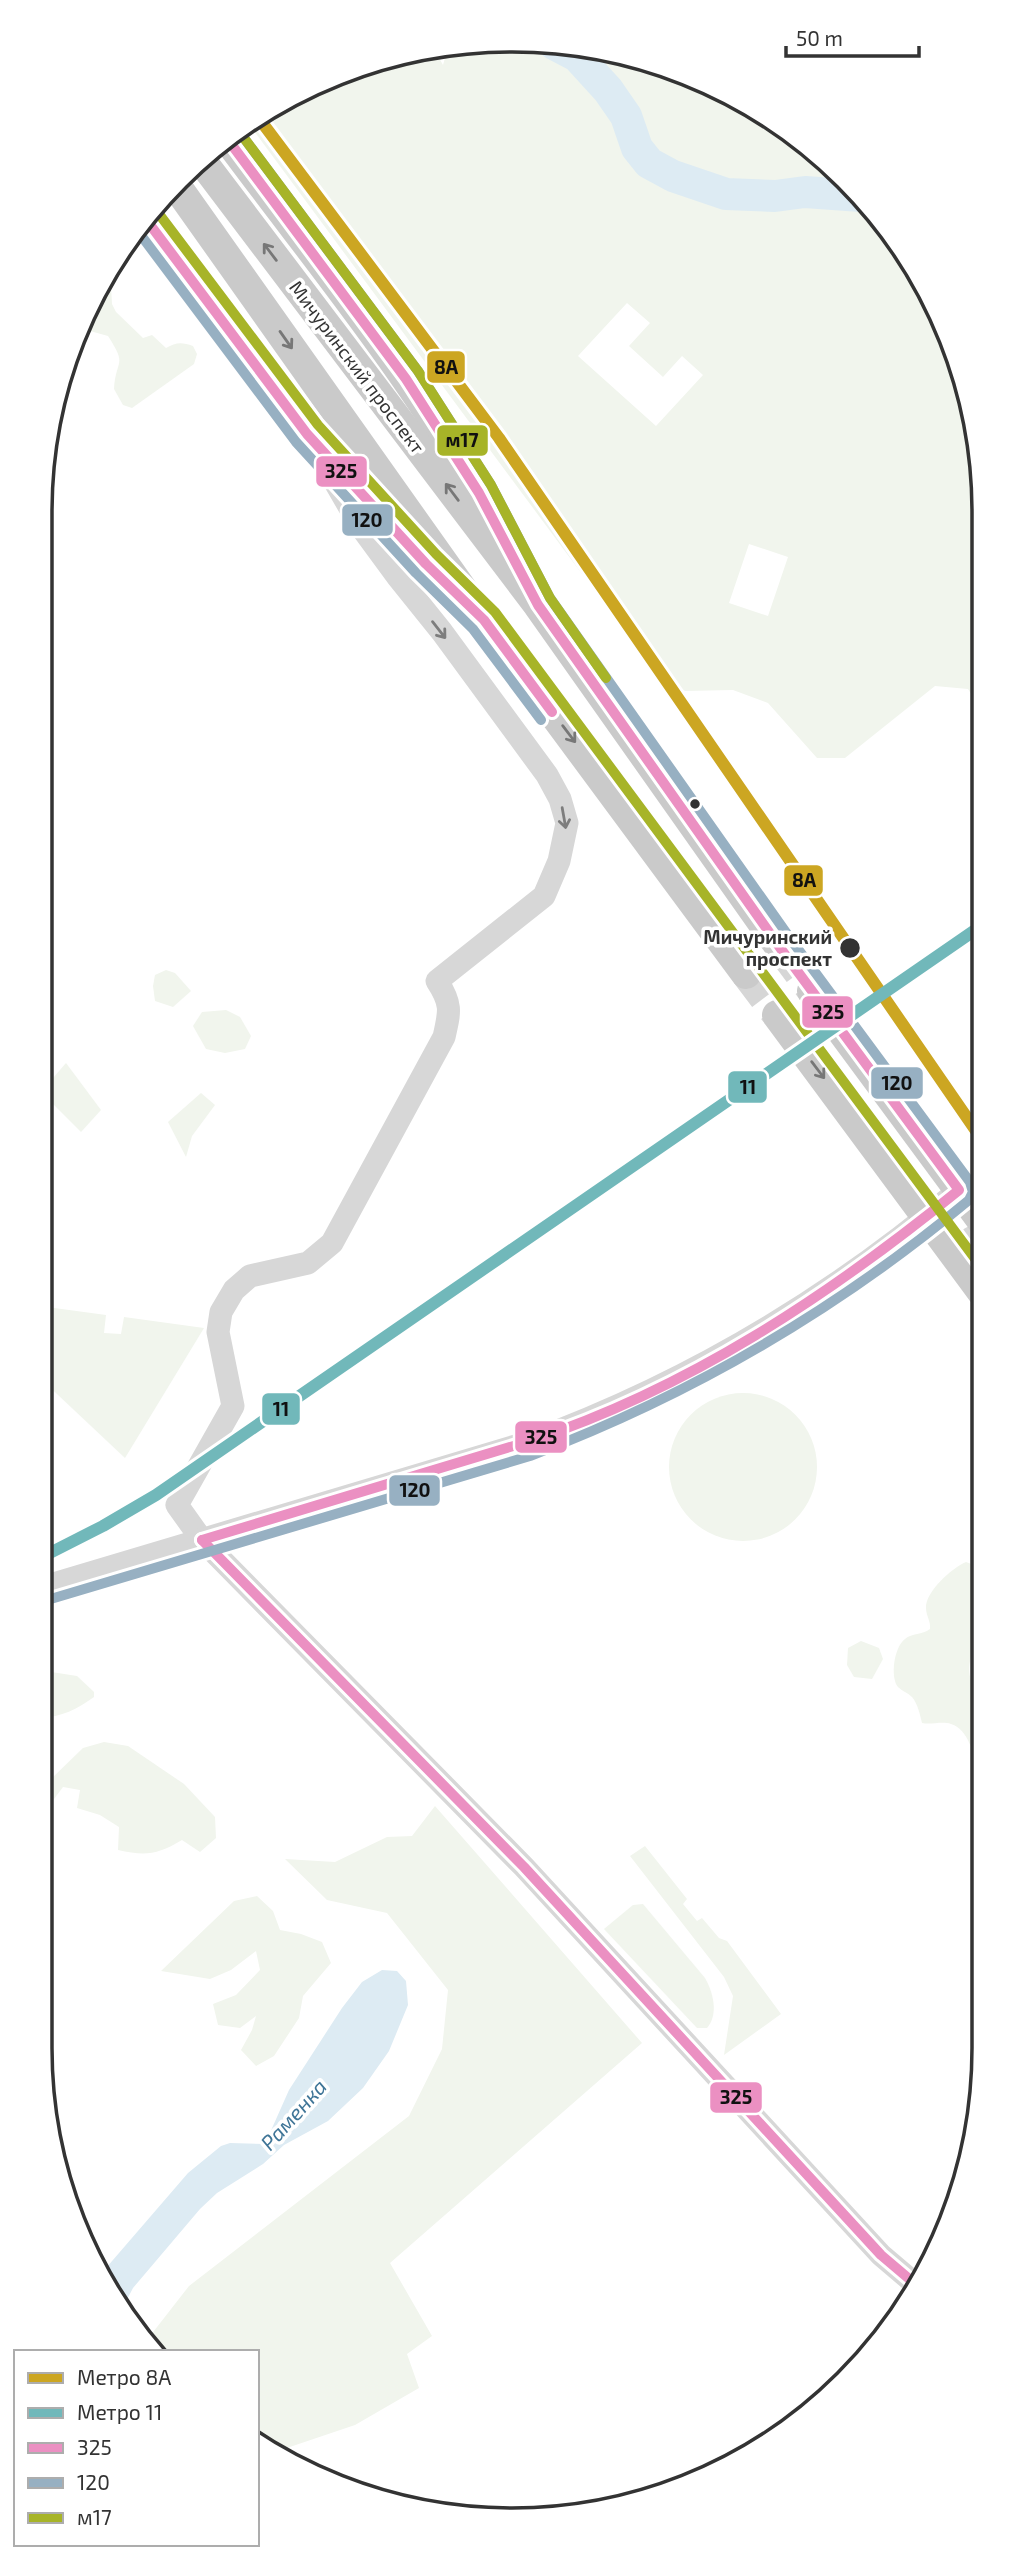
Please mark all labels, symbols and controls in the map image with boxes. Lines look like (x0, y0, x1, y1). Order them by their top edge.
scale bar (786, 14, 919, 58)
text: 50 m (796, 25, 843, 50)
one-way arrow (263, 243, 277, 262)
street label: Мичуринский проспект (284, 276, 430, 458)
one-way arrow (278, 330, 293, 349)
line badge: 8А (426, 350, 466, 384)
text: 8А (434, 355, 459, 378)
line badge: м17 (436, 424, 489, 457)
text: м17 (445, 428, 479, 451)
line badge: 325 (315, 455, 368, 488)
text: 325 (325, 459, 357, 482)
one-way arrow (445, 483, 459, 502)
line badge: 120 (341, 503, 394, 537)
text: 120 (351, 508, 383, 531)
one-way arrow (432, 620, 447, 638)
one-way arrow (561, 724, 576, 743)
unlabelled marker (688, 797, 702, 811)
one-way arrow (558, 806, 571, 829)
line badge: 8А (783, 864, 824, 897)
text: 8А (792, 868, 817, 891)
place label: Мичуринский проспект (703, 925, 832, 970)
marker: Мичуринский проспект (838, 936, 862, 960)
line badge: 325 (801, 995, 854, 1029)
text: 325 (812, 1000, 844, 1023)
one-way arrow (810, 1060, 825, 1079)
line badge: 120 (870, 1066, 924, 1100)
line badge: 11 (727, 1070, 768, 1104)
text: 120 (881, 1071, 913, 1094)
text: 11 (740, 1075, 756, 1098)
line badge: 11 (261, 1392, 301, 1426)
text: 11 (273, 1397, 289, 1420)
line badge: 325 (514, 1420, 568, 1454)
text: 325 (525, 1425, 557, 1448)
line badge: 120 (388, 1474, 441, 1507)
text: 120 (399, 1478, 431, 1501)
water label: Раменка (255, 2073, 331, 2155)
line badge: 325 (709, 2081, 763, 2114)
text: 325 (720, 2085, 752, 2108)
legend (14, 2350, 259, 2546)
text: Метро 8А (77, 2364, 171, 2389)
text: Метро 11 (77, 2399, 162, 2424)
text: 325 (77, 2434, 112, 2459)
text: 120 (77, 2469, 110, 2494)
text: м17 (77, 2504, 112, 2529)

